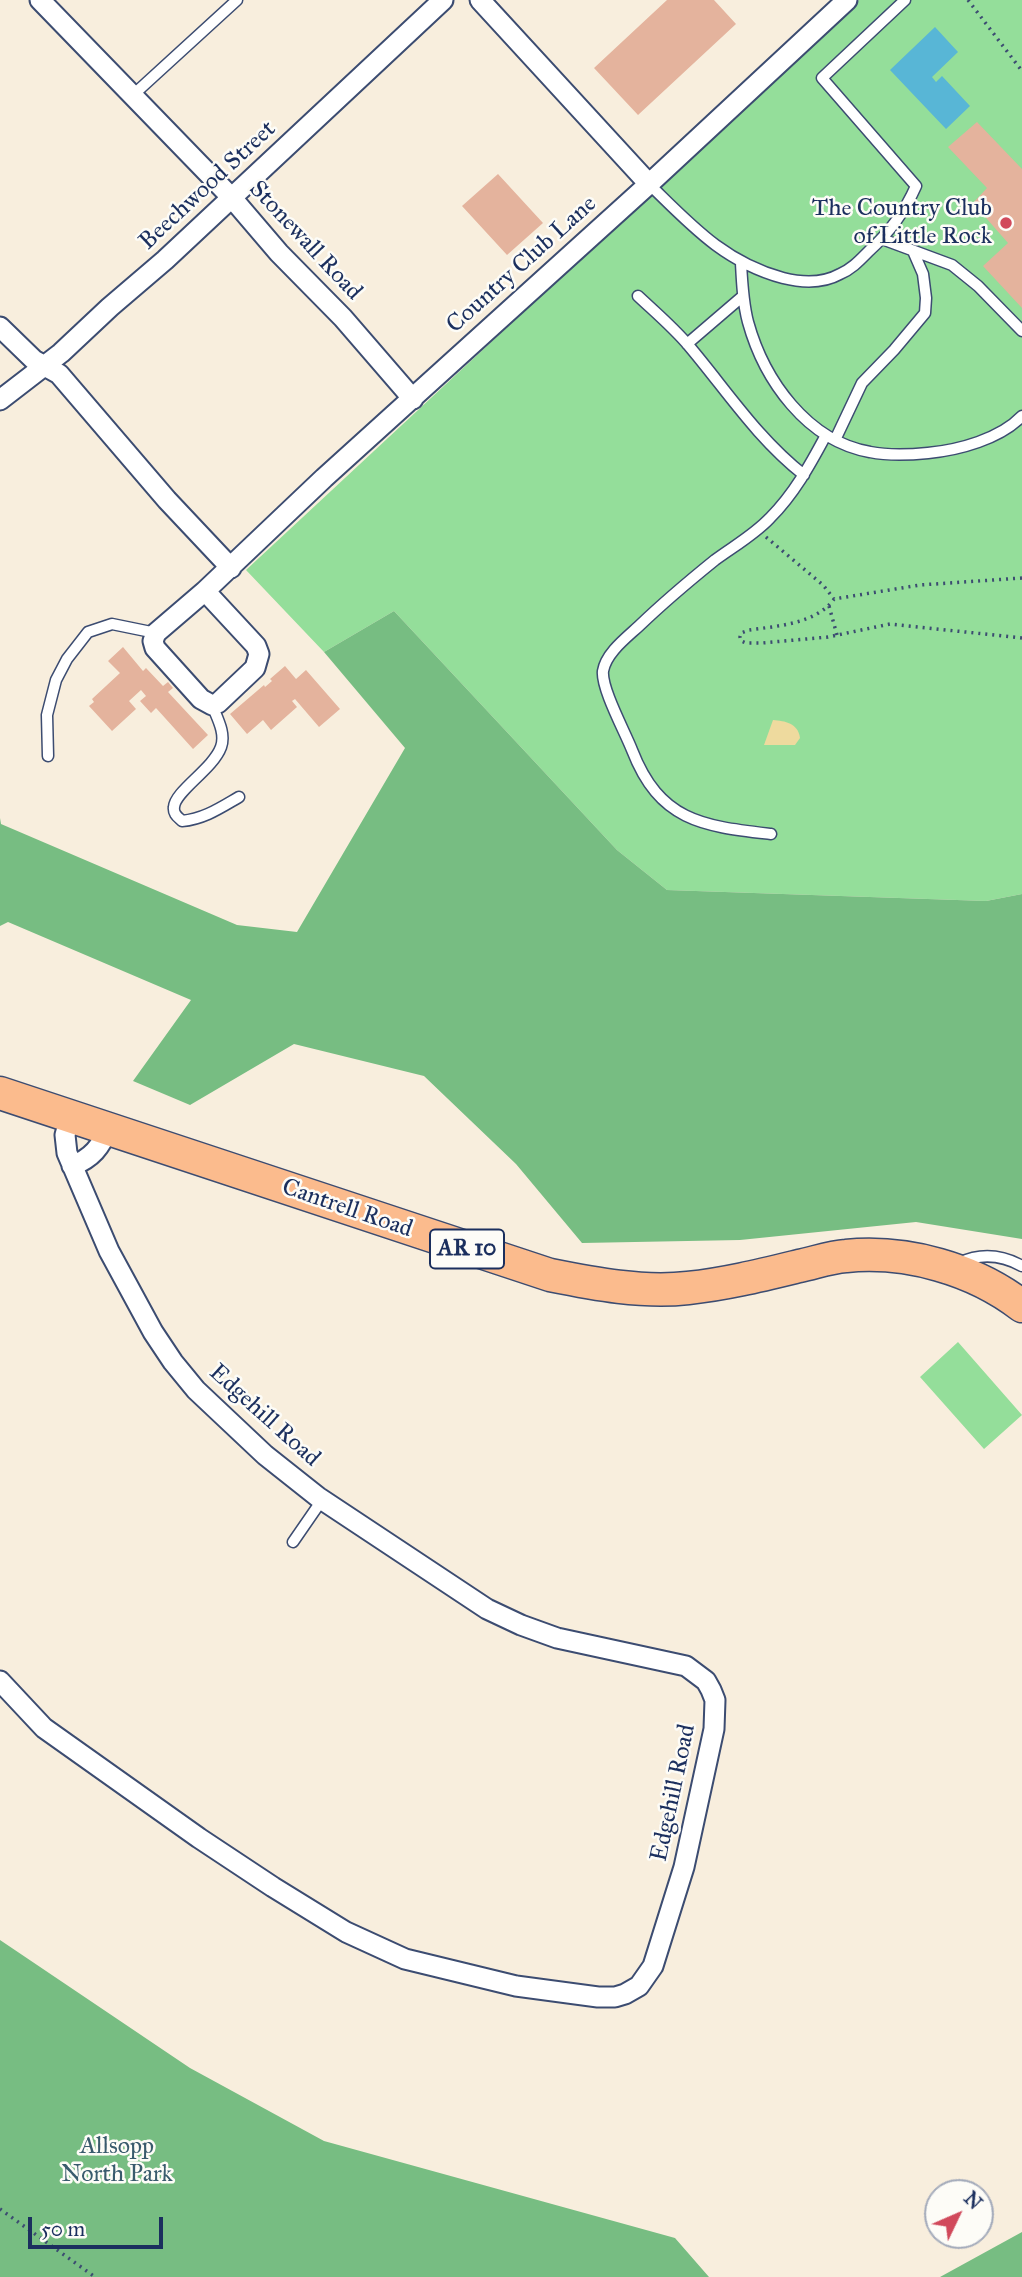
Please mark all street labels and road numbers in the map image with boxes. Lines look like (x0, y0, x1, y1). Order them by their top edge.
street label: Beechwood Street (134, 115, 282, 257)
street label: Stonewall Road (242, 175, 368, 307)
street label: Country Club Lane (441, 190, 603, 340)
street label: Cantrell Road (278, 1173, 416, 1245)
road number: AR 10 (430, 1230, 504, 1268)
street label: Edgehill Road (202, 1359, 326, 1473)
street label: Edgehill Road (645, 1722, 703, 1864)

